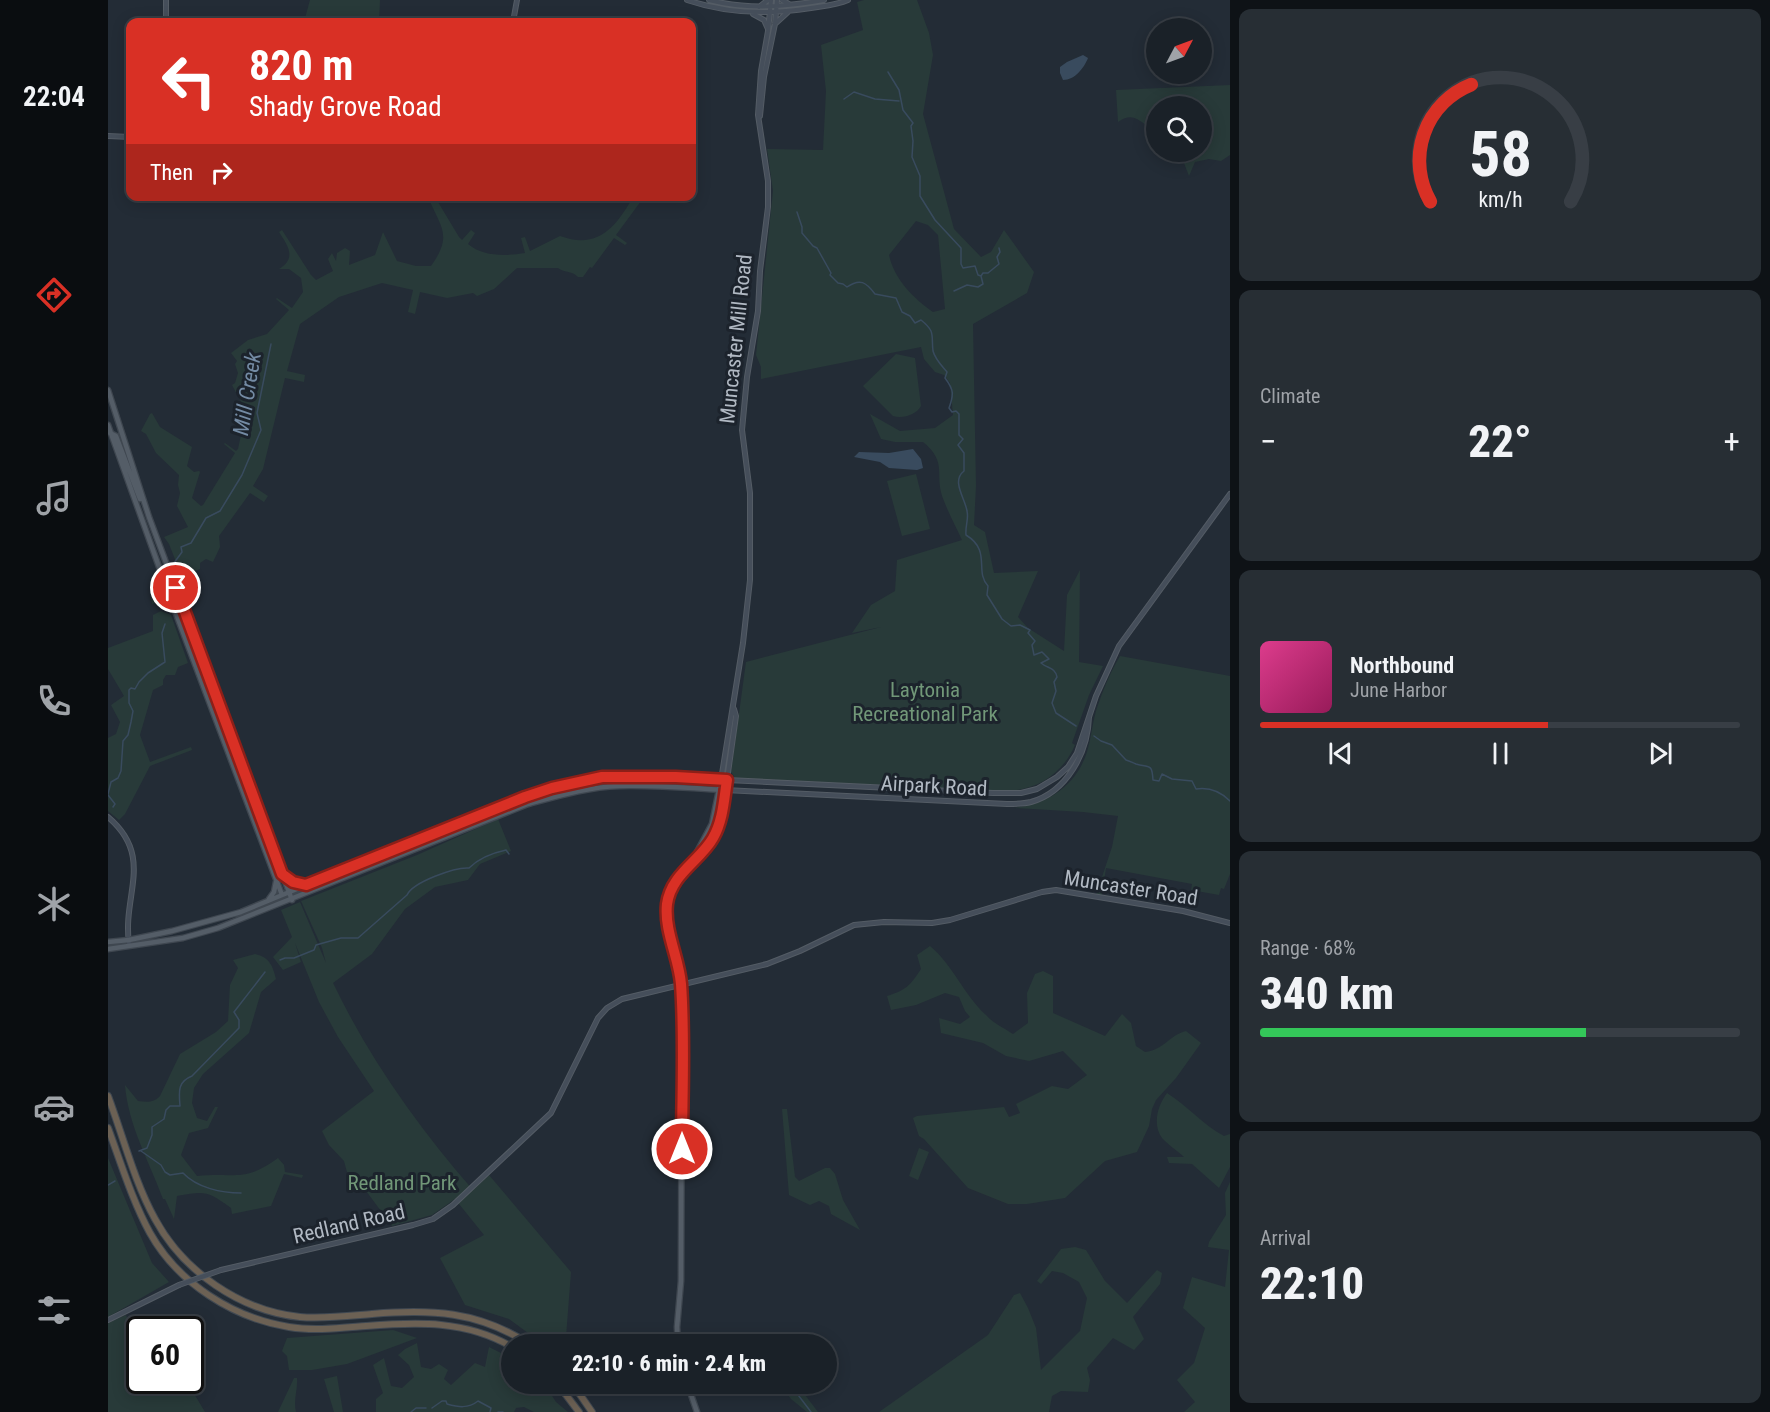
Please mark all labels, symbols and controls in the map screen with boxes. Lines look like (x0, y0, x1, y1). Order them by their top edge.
north arrow (1146, 18, 1212, 84)
map controls (1146, 18, 1212, 162)
text: 820 m (249, 41, 354, 90)
icon: left (150, 42, 228, 120)
text: 22:04 (23, 81, 85, 113)
text: Shady Grove Road (249, 91, 442, 123)
button: search (1146, 96, 1212, 162)
text: 58 (1468, 118, 1532, 191)
icon: right (205, 156, 238, 189)
text: Then (150, 160, 193, 185)
text: km/h (1478, 187, 1522, 212)
street label: Muncaster Mill Road (715, 253, 757, 425)
icon: directions (33, 274, 75, 316)
water label: Mill Creek (228, 350, 266, 437)
text: Climate (1260, 384, 1320, 408)
text: 22° (1468, 415, 1532, 468)
text: − (1260, 422, 1277, 461)
text: + (1724, 422, 1740, 461)
icon: music (33, 477, 75, 519)
pin (150, 562, 201, 613)
icon: arrive (159, 571, 192, 604)
text: Northbound (1350, 653, 1454, 678)
park label: Laytonia Recreational Park (852, 678, 998, 726)
text: June Harbor (1350, 678, 1447, 702)
icon: phone (33, 680, 75, 722)
icon: previous (1324, 737, 1357, 770)
icon: pause (1484, 737, 1517, 770)
icon: next (1644, 737, 1677, 770)
street label: Airpark Road (880, 771, 988, 801)
street label: Muncaster Road (1062, 866, 1200, 910)
icon: climate (33, 883, 75, 925)
text: Range · 68% (1260, 936, 1356, 960)
text: 340 km (1260, 967, 1394, 1020)
icon: car (33, 1086, 75, 1128)
position arrow (650, 1117, 714, 1181)
park label: Redland Park (347, 1171, 457, 1195)
street label: Redland Road (291, 1200, 407, 1248)
text: Arrival (1260, 1226, 1311, 1250)
text: 22:10 (1260, 1257, 1364, 1310)
icon: filters (33, 1289, 75, 1331)
speed limit sign: 60 (126, 1316, 204, 1394)
text: 22:10 · 6 min · 2.4 km (572, 1351, 766, 1376)

